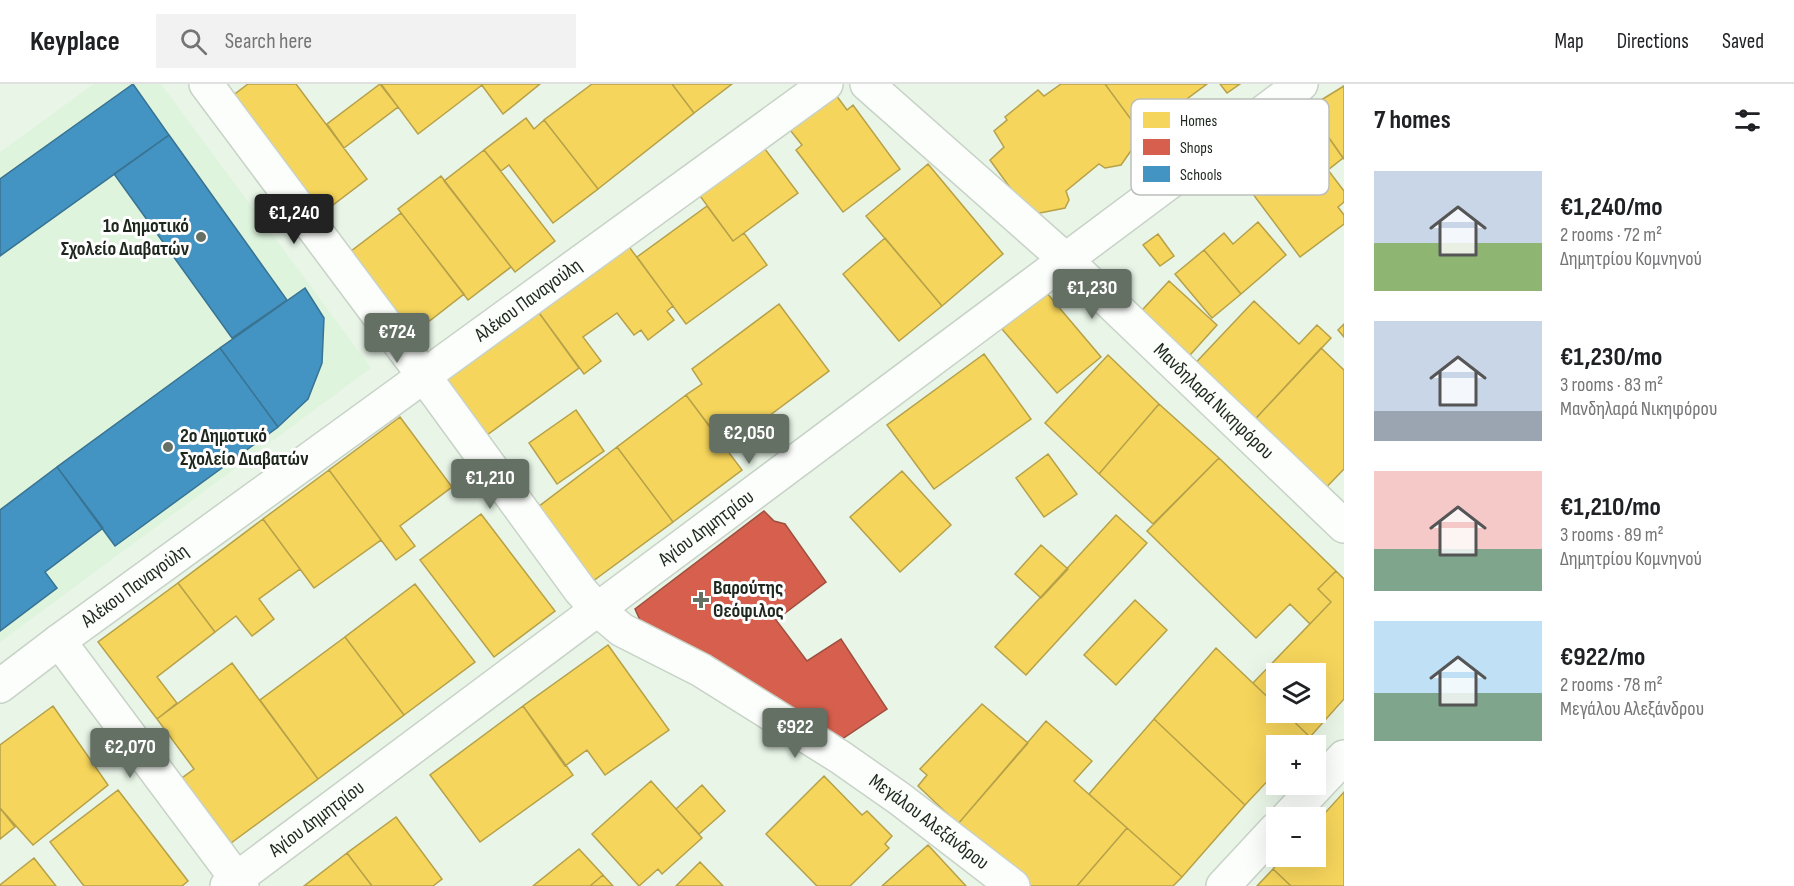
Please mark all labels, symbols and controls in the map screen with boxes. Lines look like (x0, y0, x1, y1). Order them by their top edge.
search box (156, 14, 576, 68)
text: Keyplace (30, 25, 120, 58)
icon: search (177, 25, 210, 58)
text: Search here (225, 28, 312, 55)
text: Map (1554, 29, 1584, 54)
text: Directions (1617, 29, 1689, 54)
text: Saved (1722, 29, 1764, 54)
legend (1131, 99, 1329, 195)
icon: filters (1731, 104, 1764, 137)
text: 7 homes (1374, 105, 1451, 136)
text: Homes (1180, 112, 1217, 131)
text: Shops (1180, 139, 1213, 158)
text: Schools (1180, 166, 1222, 185)
text: €1,240/mo (1560, 192, 1663, 223)
pin: €1,240 (245, 194, 343, 245)
icon: home (1422, 195, 1494, 267)
text: €1,240 (269, 201, 319, 225)
place label: 1ο Δημοτικό Σχολείο Διαβατών (61, 214, 190, 261)
text: 2 rooms · 72 m² (1560, 223, 1662, 247)
marker: 1ο Δημοτικό Σχολείο Διαβατών (194, 230, 208, 244)
text: Δημητρίου Κομνηνού (1560, 247, 1702, 271)
street label: Αλέκου Παναγούλη (469, 253, 586, 348)
pin: €1,230 (1043, 269, 1141, 320)
text: €1,230 (1067, 276, 1117, 300)
pin: €724 (361, 313, 433, 364)
text: €724 (378, 320, 416, 344)
street label: Μανδηλαρά Νικηφόρου (1148, 338, 1279, 464)
text: €1,230/mo (1560, 342, 1662, 373)
icon: home (1422, 345, 1494, 417)
text: 3 rooms · 83 m² (1560, 373, 1663, 397)
text: Μανδηλαρά Νικηφόρου (1560, 397, 1717, 421)
pin: €2,050 (700, 414, 798, 465)
text: €2,050 (723, 421, 775, 445)
place label: 2ο Δημοτικό Σχολείο Διαβατών (180, 424, 309, 471)
marker: 2ο Δημοτικό Σχολείο Διαβατών (161, 440, 175, 454)
pin: €1,210 (441, 459, 539, 510)
text: €1,210 (465, 466, 515, 490)
street label: Αγίου Δημητρίου (653, 485, 759, 572)
text: €1,210/mo (1560, 492, 1661, 523)
icon: home (1422, 495, 1494, 567)
text: 3 rooms · 89 m² (1560, 523, 1664, 547)
street label: Αλέκου Παναγούλη (76, 539, 193, 633)
text: Δημητρίου Κομνηνού (1560, 547, 1702, 571)
place label: Βαρούτης Θεόφιλος (713, 576, 784, 623)
marker: Βαρούτης Θεόφιλος (694, 593, 708, 607)
text: €922/mo (1560, 642, 1645, 673)
icon: home (1422, 645, 1494, 717)
map controls (1266, 663, 1326, 867)
button: layers (1266, 663, 1326, 723)
text: 2 rooms · 78 m² (1560, 673, 1663, 697)
text: Μεγάλου Αλεξάνδρου (1560, 697, 1704, 721)
pin: €922 (759, 708, 831, 759)
text: €922 (776, 715, 814, 739)
pin: €2,070 (81, 728, 179, 779)
text: €2,070 (104, 735, 156, 759)
button: + (1266, 735, 1326, 795)
street label: Μεγάλου Αλεξάνδρου (864, 769, 994, 875)
street label: Αγίου Δημητρίου (264, 776, 369, 863)
button: − (1266, 807, 1326, 867)

